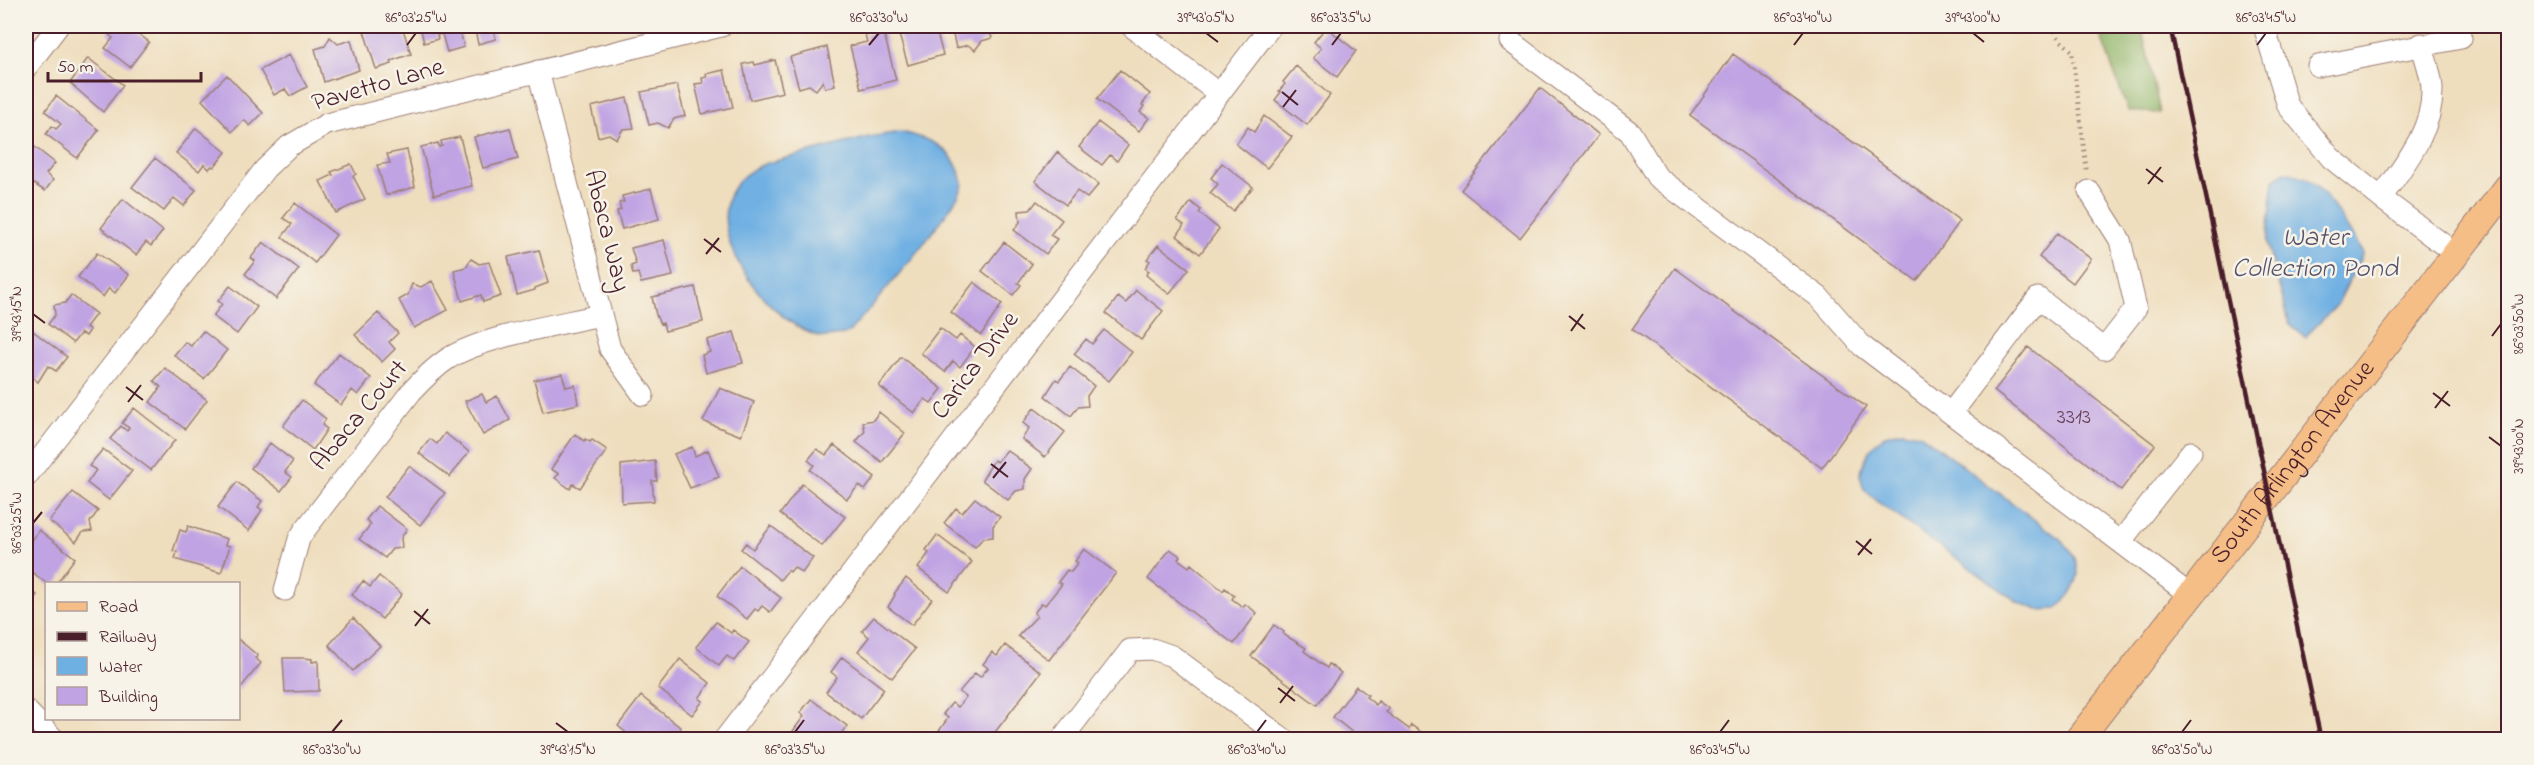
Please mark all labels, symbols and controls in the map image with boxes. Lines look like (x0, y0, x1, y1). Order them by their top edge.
text: 86°03'25"W (385, 7, 447, 29)
text: 86°03'30"W (850, 7, 908, 29)
text: 39°43'05"N (1177, 7, 1235, 29)
text: 86°03'35"W (1311, 7, 1371, 29)
text: 86°03'40"W (1774, 7, 1832, 29)
text: 39°43'00"N (1945, 7, 2001, 29)
text: 86°03'45"W (2236, 7, 2296, 29)
scale bar (48, 45, 201, 83)
street label: Pavetto Lane (308, 49, 449, 123)
text: 50 m (57, 55, 94, 81)
street label: Abaca Way (573, 166, 639, 296)
water label: Water Collection Pond (2232, 219, 2400, 289)
text: 39°43'15"N (6, 286, 28, 342)
text: 86°03'50"W (2508, 294, 2530, 354)
street label: Carica Drive (922, 303, 1030, 428)
street label: Abaca Court (302, 352, 418, 480)
street label: South Arlington Avenue (2202, 352, 2385, 573)
house number: 3313 (2057, 402, 2091, 434)
text: 39°43'00"N (2508, 418, 2530, 474)
text: 86°03'25"W (6, 492, 28, 554)
legend (45, 582, 240, 720)
text: Road (99, 595, 138, 621)
text: Railway (99, 625, 156, 651)
text: Water (99, 655, 143, 681)
text: Building (98, 685, 158, 712)
text: 86°03'30"W (303, 739, 361, 761)
text: 39°43'15"N (540, 739, 596, 761)
text: 86°03'35"W (765, 739, 825, 761)
text: 86°03'40"W (1228, 739, 1286, 761)
text: 86°03'45"W (1690, 739, 1750, 761)
text: 86°03'50"W (2152, 739, 2212, 761)

